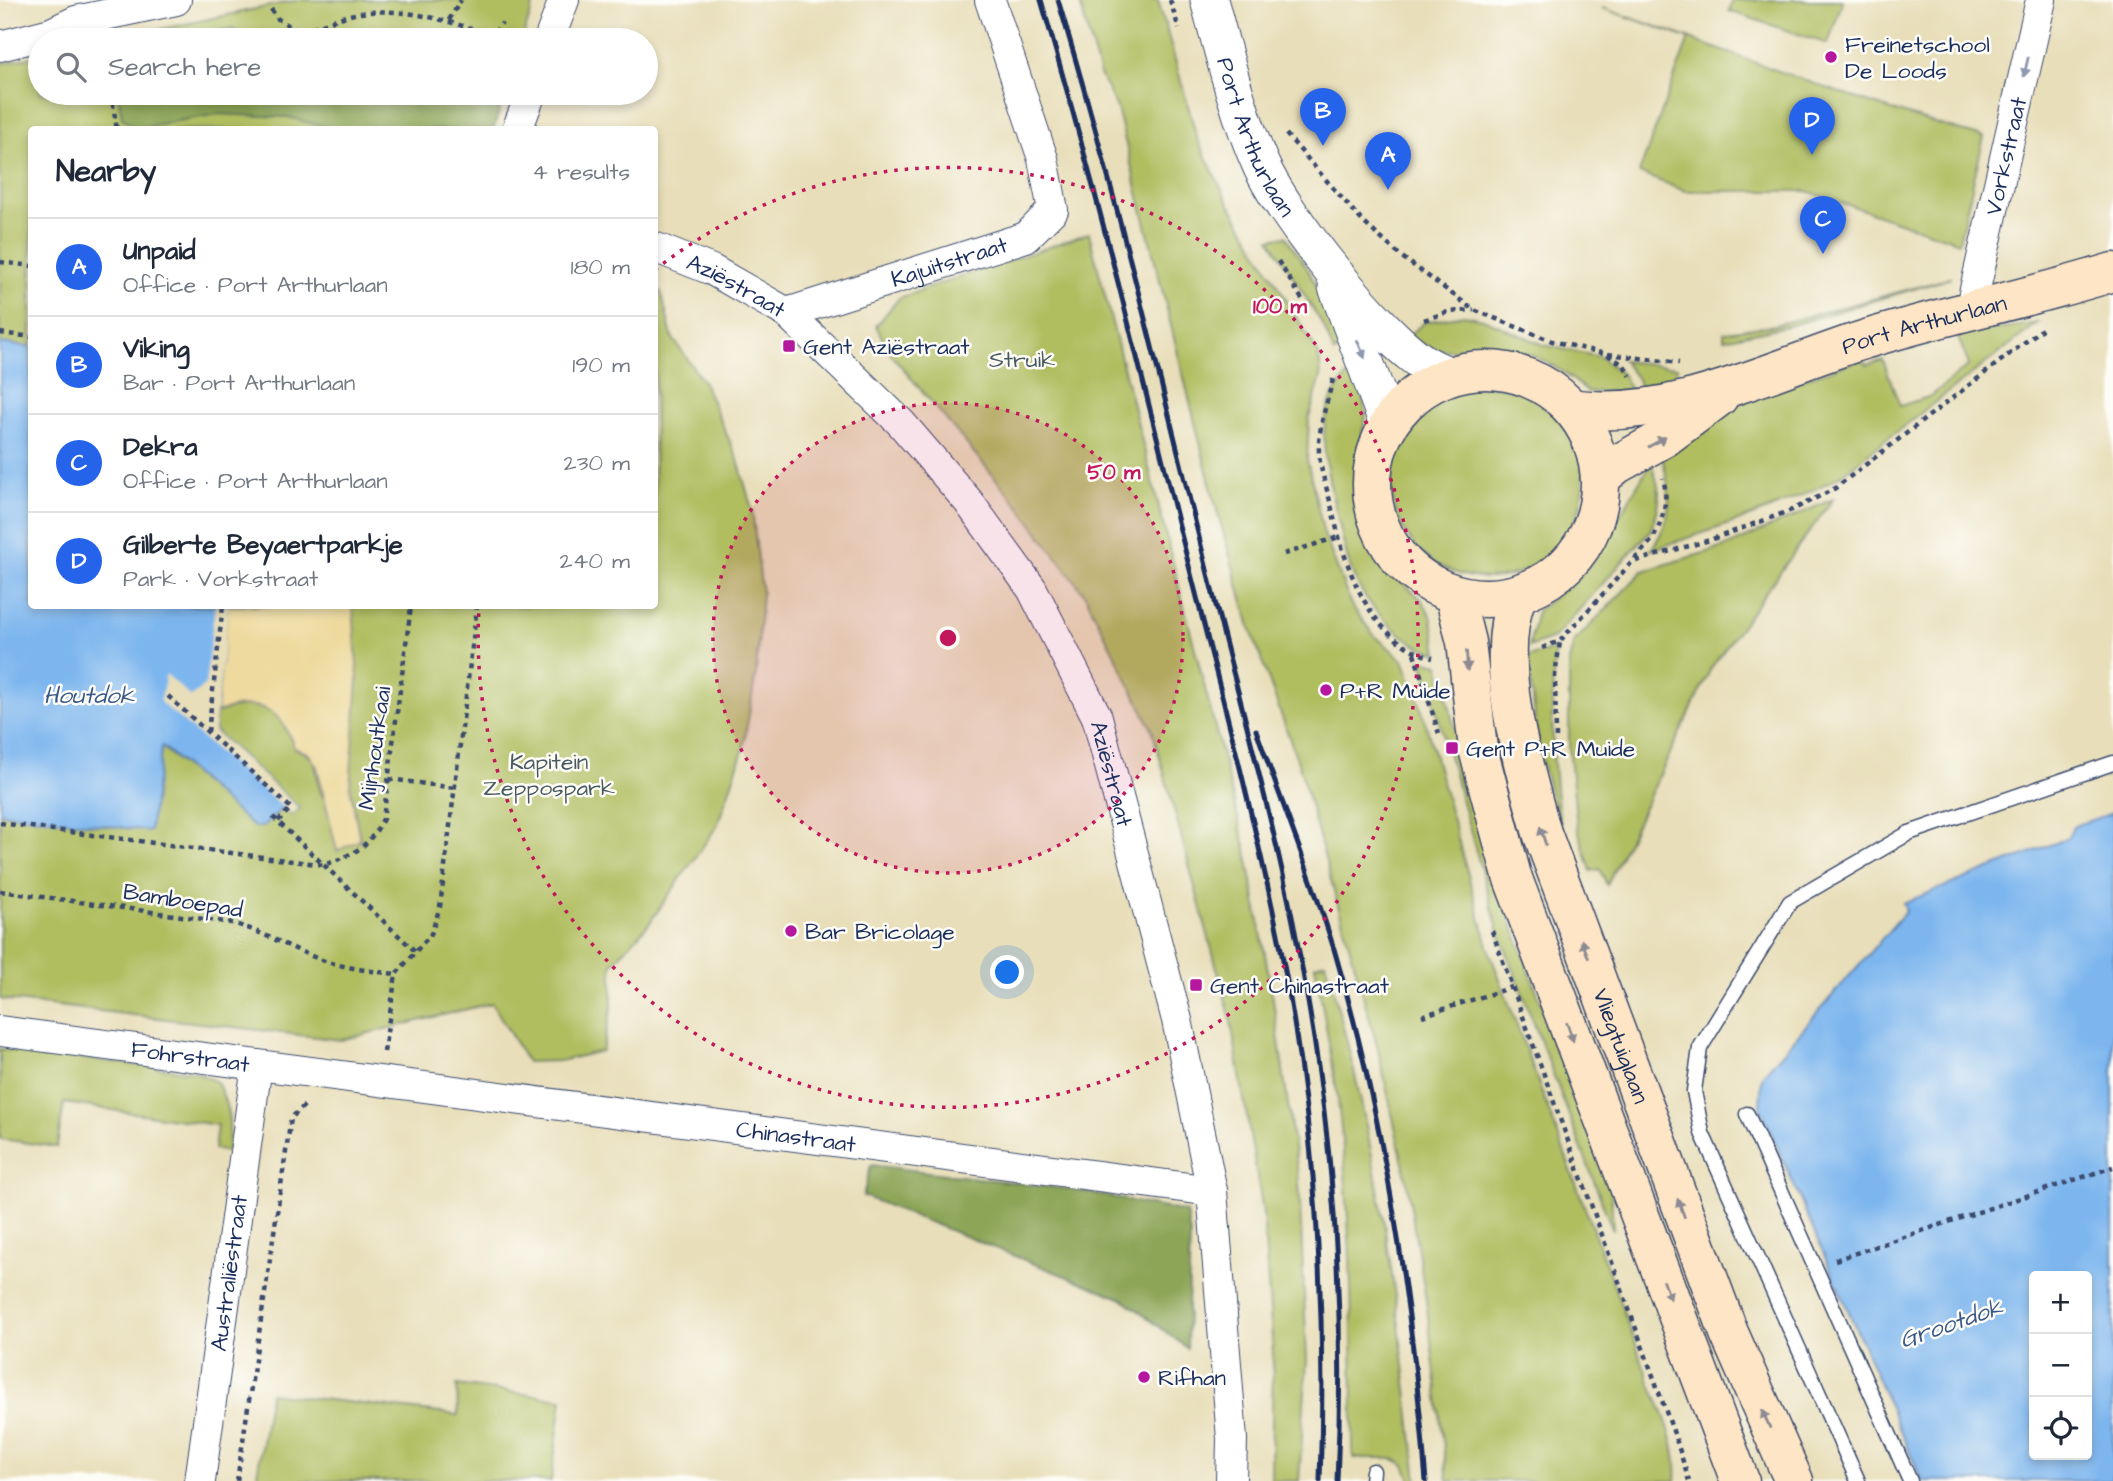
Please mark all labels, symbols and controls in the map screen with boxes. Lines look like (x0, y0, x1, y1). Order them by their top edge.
search box (28, 28, 658, 105)
place label: Freinetschool De Loods (1845, 29, 1990, 87)
icon: search (52, 48, 90, 86)
text: Search here (108, 49, 261, 85)
marker: Freinetschool De Loods (1823, 49, 1839, 65)
street label: Port Arthurlaan (1208, 54, 1302, 223)
one-way arrow (2020, 56, 2031, 78)
pin: B (1300, 88, 1346, 146)
street label: Vorkstraat (1977, 93, 2036, 219)
pin: D (1789, 97, 1835, 155)
pin: A (1365, 132, 1411, 190)
text: Nearby (56, 151, 156, 193)
text: 4 results (532, 156, 630, 188)
pin: C (1800, 196, 1846, 254)
street label: Kajuitstraat (887, 229, 1012, 296)
text: Unpaid (123, 233, 196, 269)
street label: Aziëstraat (682, 247, 792, 326)
text: A (72, 251, 86, 283)
text: 180 m (571, 251, 630, 283)
text: Office · Port Arthurlaan (123, 269, 388, 301)
street label: Port Arthurlaan (1838, 287, 2010, 363)
text: 100 m (1253, 292, 1308, 321)
text: Viking (123, 331, 190, 367)
place label: Gent Aziëstraat (803, 331, 970, 363)
marker: Gent Aziëstraat (781, 338, 797, 354)
one-way arrow (1356, 339, 1367, 360)
park label: Struik (989, 344, 1055, 376)
text: B (71, 349, 87, 381)
text: 190 m (572, 349, 630, 381)
text: Bar · Port Arthurlaan (123, 367, 355, 399)
text: Dekra (123, 429, 197, 465)
one-way arrow (1647, 436, 1667, 448)
text: C (71, 447, 87, 479)
text: 230 m (564, 447, 630, 479)
text: 50 m (1088, 458, 1141, 487)
text: Office · Port Arthurlaan (123, 465, 388, 497)
text: Gilberte Beyaertparkje (123, 527, 403, 563)
text: D (72, 545, 86, 577)
text: 240 m (560, 545, 630, 577)
text: Park · Vorkstraat (123, 563, 318, 595)
centre of rings (936, 626, 960, 650)
one-way arrow (1461, 650, 1472, 672)
place label: P+R Muide (1340, 675, 1451, 707)
water label: Houtdok (44, 679, 135, 713)
marker: P+R Muide (1318, 682, 1334, 698)
street label: Mijnhoutkaai (350, 684, 400, 812)
street label: Aziëstraat (1082, 717, 1140, 831)
place label: Gent P+R Muide (1466, 733, 1635, 765)
marker: Gent P+R Muide (1444, 740, 1460, 756)
park label: Kapitein Zeppospark (483, 746, 615, 804)
one-way arrow (1537, 825, 1548, 846)
street label: Bamboepad (121, 876, 245, 926)
place label: Bar Bricolage (805, 916, 955, 949)
marker: Bar Bricolage (783, 923, 799, 939)
one-way arrow (1579, 938, 1590, 959)
your location (990, 955, 1024, 989)
place label: Gent Chinastraat (1210, 970, 1390, 1002)
marker: Gent Chinastraat (1188, 977, 1204, 993)
street label: Vliegtuiglaan (1584, 984, 1657, 1108)
one-way arrow (1565, 1021, 1576, 1042)
street label: Fohrstraat (129, 1033, 252, 1081)
street label: Chinastraat (734, 1113, 859, 1161)
street label: Australiëstraat (203, 1192, 256, 1353)
one-way arrow (1676, 1197, 1687, 1218)
map controls (2029, 1271, 2092, 1460)
button: + (2029, 1271, 2092, 1334)
one-way arrow (1662, 1280, 1673, 1301)
water label: Grootdok (1895, 1290, 2009, 1357)
button: − (2029, 1334, 2092, 1397)
place label: Rifhan (1158, 1362, 1226, 1394)
marker: Rifhan (1136, 1369, 1152, 1385)
button: locate (2029, 1397, 2092, 1460)
one-way arrow (1760, 1409, 1772, 1429)

